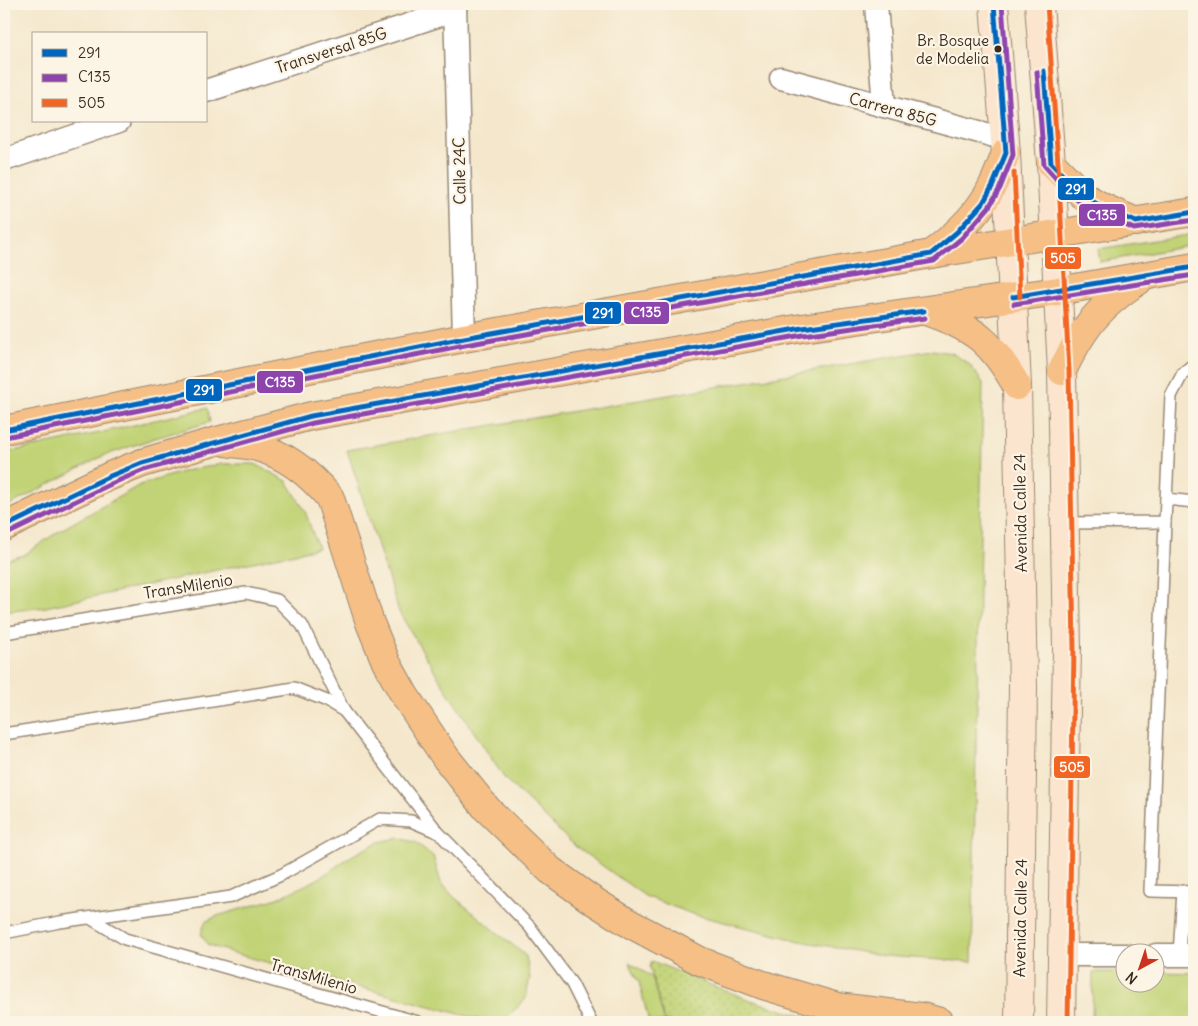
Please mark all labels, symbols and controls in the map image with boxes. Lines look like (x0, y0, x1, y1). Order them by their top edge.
street label: Transversal 85G (273, 23, 389, 77)
place label: Br. Bosque de Modelia (916, 31, 989, 68)
legend (32, 32, 208, 122)
text: 291 (78, 43, 101, 62)
marker: Br. Bosque de Modelia (993, 44, 1003, 54)
text: C135 (78, 67, 111, 86)
street label: Carrera 85G (847, 88, 939, 130)
text: 505 (78, 93, 105, 112)
street label: Calle 24C (448, 137, 470, 205)
line badge: 291 (1057, 177, 1095, 201)
text: 291 (1065, 180, 1087, 198)
line badge: C135 (1078, 203, 1126, 227)
text: C135 (1087, 206, 1117, 224)
line badge: 505 (1044, 246, 1082, 270)
text: 505 (1050, 249, 1076, 267)
line badge: 291 (584, 301, 622, 325)
line badge: C135 (623, 301, 670, 325)
text: C135 (631, 303, 661, 321)
text: 291 (592, 304, 614, 322)
line badge: C135 (256, 370, 304, 394)
text: C135 (265, 373, 295, 391)
line badge: 291 (185, 378, 223, 402)
text: 291 (193, 381, 215, 399)
street label: Avenida Calle 24 (1009, 453, 1031, 573)
street label: TransMilenio (142, 569, 234, 603)
line badge: 505 (1053, 755, 1091, 779)
text: 505 (1059, 758, 1085, 776)
street label: Avenida Calle 24 (1009, 858, 1031, 978)
north arrow (1116, 944, 1166, 994)
street label: TransMilenio (268, 954, 360, 998)
text: N (1122, 968, 1141, 988)

